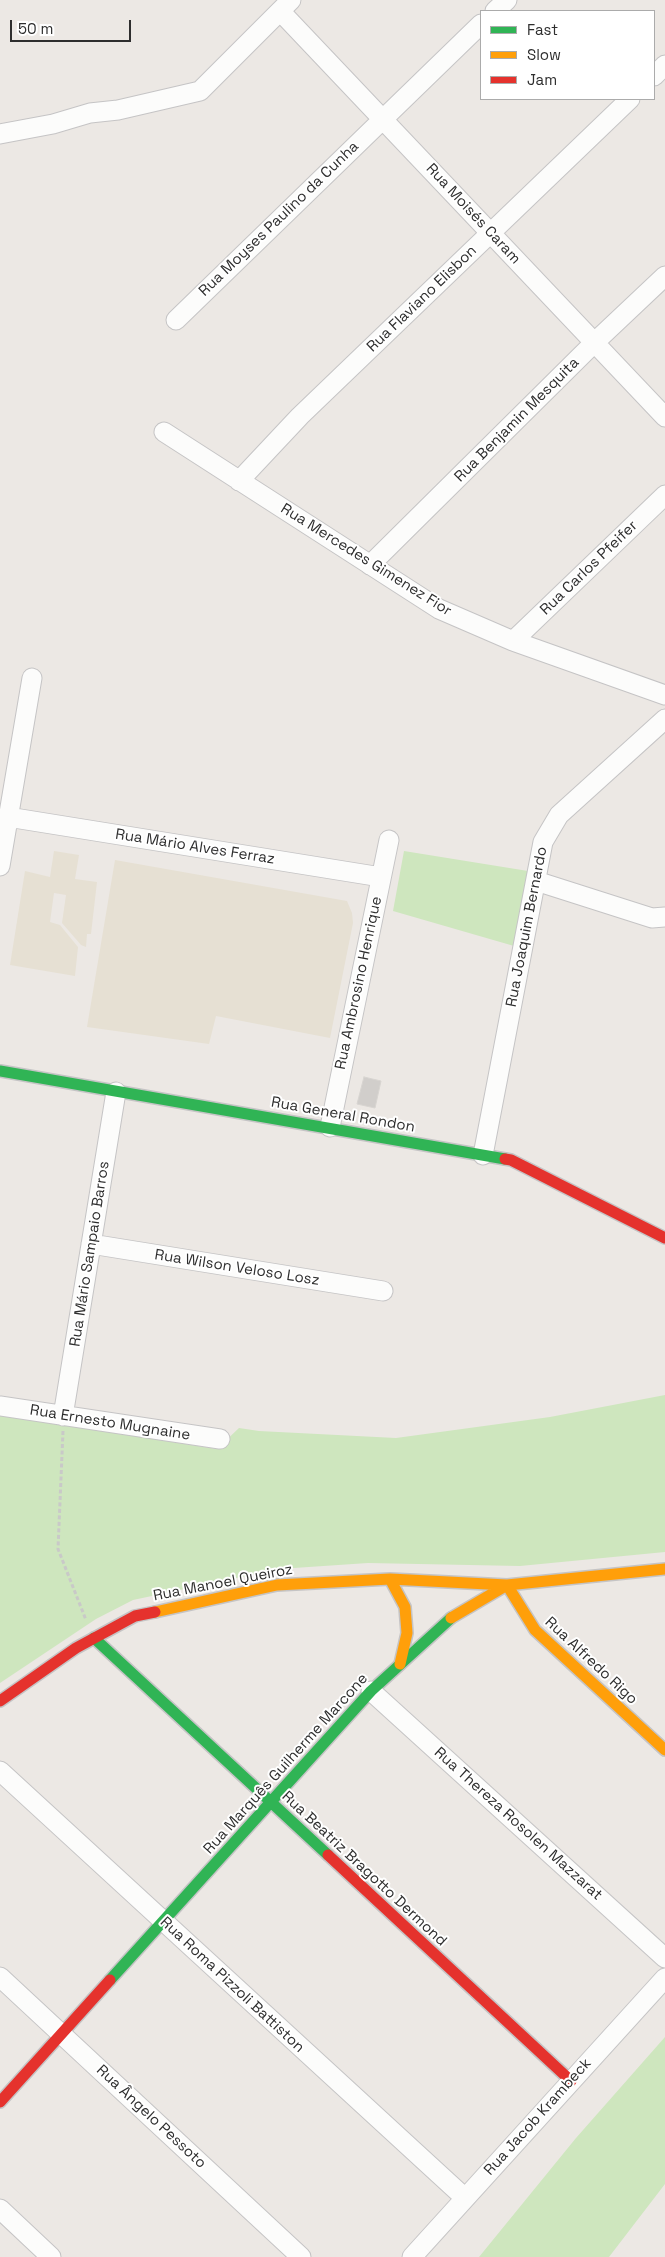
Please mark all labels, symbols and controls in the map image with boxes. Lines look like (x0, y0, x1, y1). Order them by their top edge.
scale bar (12, 10, 134, 42)
legend (480, 10, 655, 100)
text: 50 m (18, 19, 53, 38)
text: Fast (527, 20, 558, 39)
text: Slow (527, 45, 561, 64)
text: Jam (527, 70, 557, 89)
street label: Rua Moyses Paulino da Cunha (195, 138, 363, 300)
street label: Rua Moisés Caram (422, 160, 524, 268)
street label: Rua Flaviano Elisbon (363, 242, 481, 356)
street label: Rua Benjamin Mesquita (451, 354, 583, 486)
street label: Rua Mercedes Gimenez Fior (277, 500, 455, 620)
street label: Rua Carlos Pfeifer (537, 517, 641, 619)
street label: Rua Mário Alves Ferraz (114, 826, 276, 868)
street label: Rua Joaquim Bernardo (503, 845, 551, 1009)
street label: Rua Ambrosino Henrique (332, 895, 386, 1071)
street label: Rua General Rondon (270, 1093, 416, 1137)
street label: Rua Mário Sampaio Barros (66, 1160, 114, 1348)
street label: Rua Wilson Veloso Losz (153, 1246, 321, 1290)
street label: Rua Ernesto Mugnaine (29, 1401, 191, 1445)
street label: Rua Manoel Queiroz (152, 1561, 294, 1605)
street label: Rua Alfredo Rigo (541, 1614, 641, 1708)
street label: Rua Marquês Guilherme Marcone (200, 1670, 372, 1858)
street label: Rua Thereza Rosolen Mazzarat (430, 1744, 606, 1904)
street label: Rua Beatriz Bragotto Dermond (278, 1788, 450, 1950)
street label: Rua Roma Pizzoli Battiston (156, 1913, 308, 2057)
street label: Rua Jacob Krambeck (481, 2055, 595, 2179)
street label: Rua Ângelo Pessoto (92, 2062, 210, 2172)

